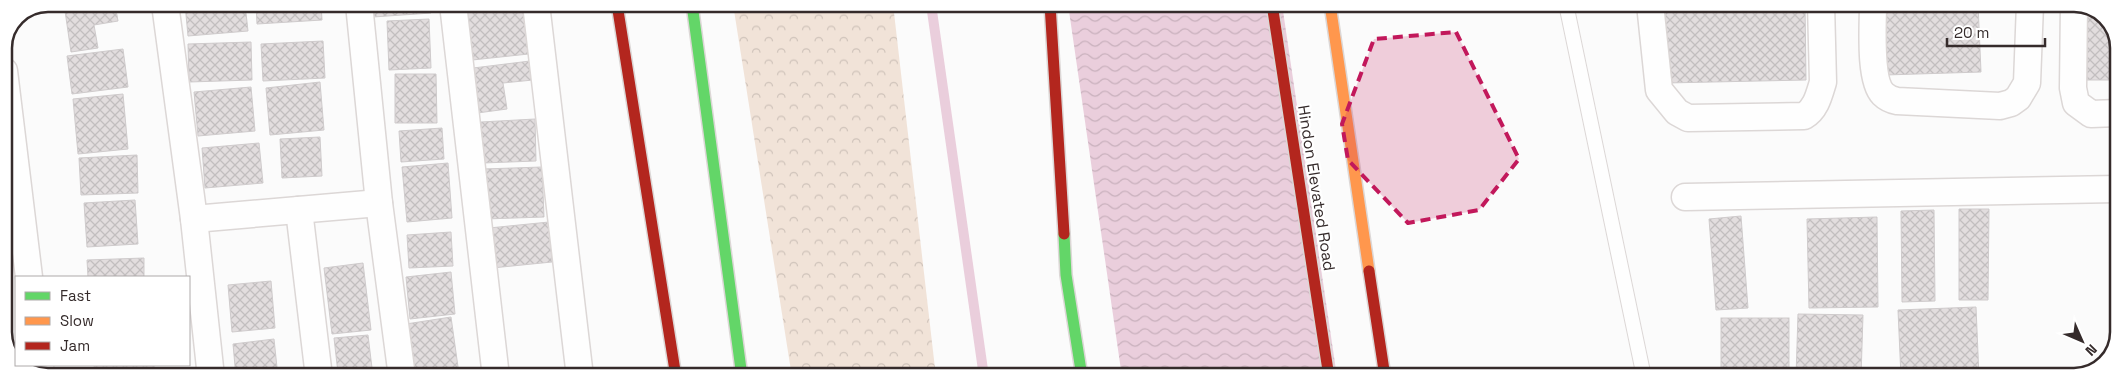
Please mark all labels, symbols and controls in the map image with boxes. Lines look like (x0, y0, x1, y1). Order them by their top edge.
scale bar (1947, 15, 2044, 47)
text: 20 m (1954, 23, 1989, 42)
street label: Hindon Elevated Road (1293, 104, 1340, 273)
legend (15, 276, 190, 366)
text: Fast (60, 286, 91, 305)
text: Slow (60, 311, 94, 330)
north arrow (2057, 316, 2107, 366)
text: Jam (60, 336, 90, 355)
text: N (2082, 341, 2101, 360)

